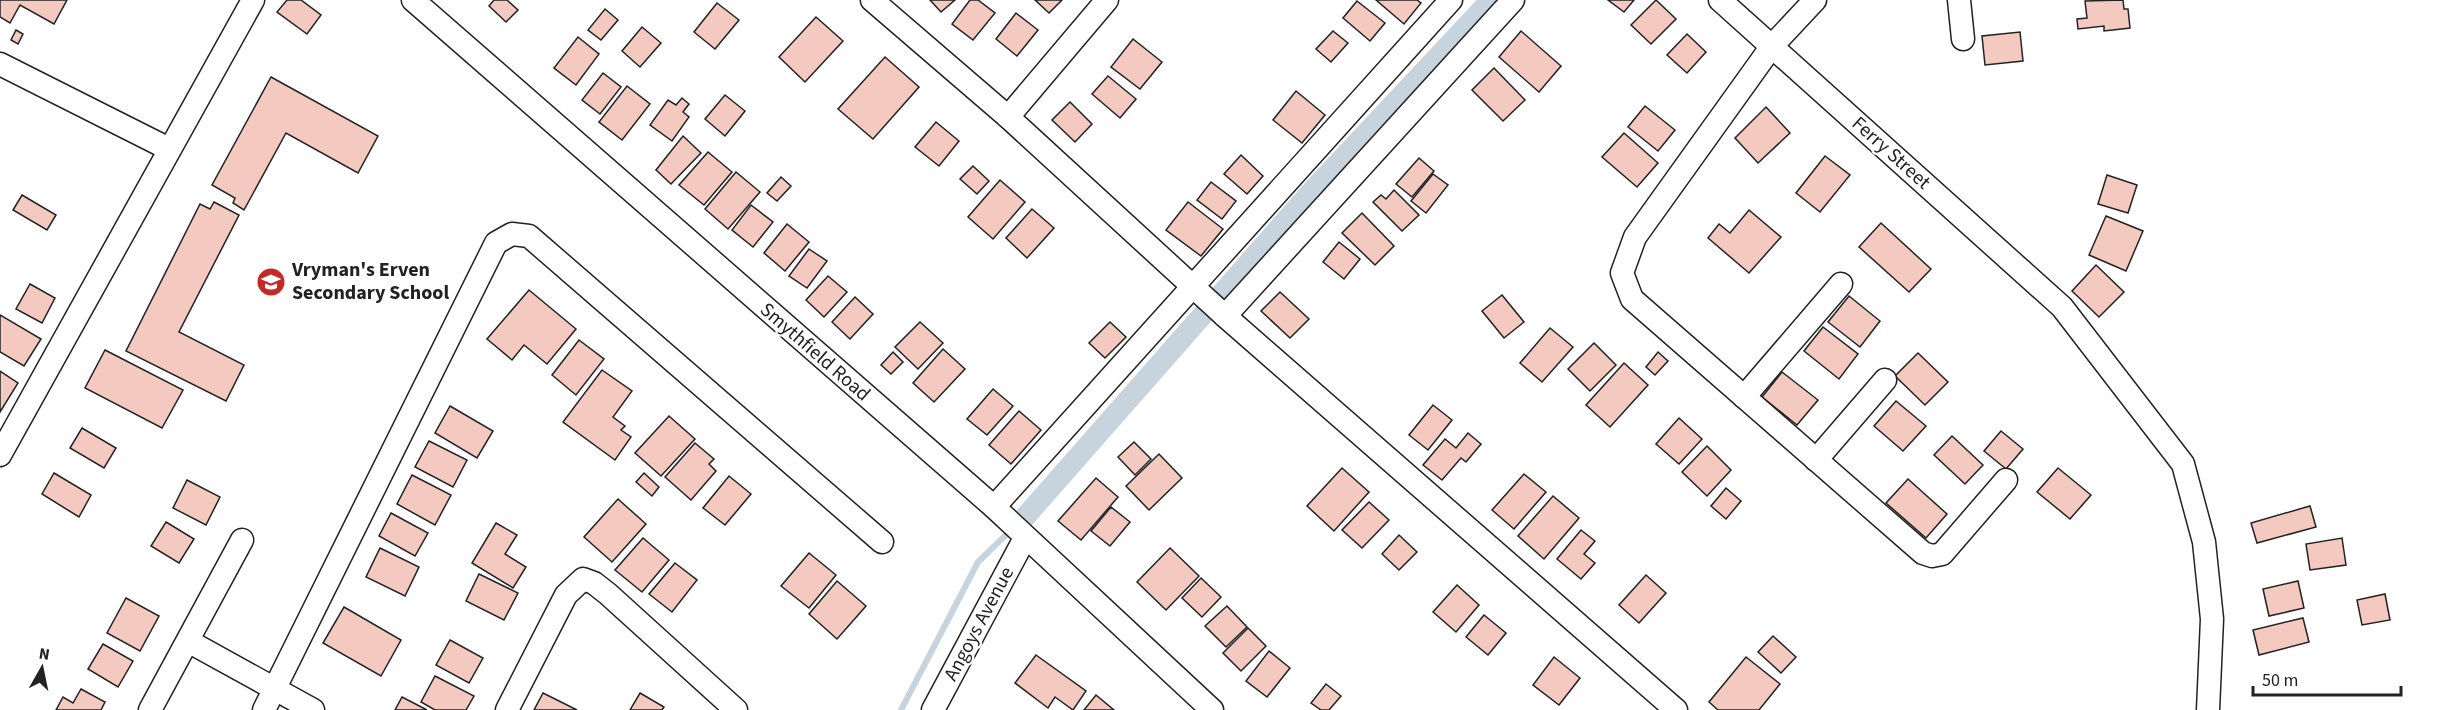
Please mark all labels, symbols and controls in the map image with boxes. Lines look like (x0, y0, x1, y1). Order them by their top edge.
street label: Ferry Street (1845, 110, 1937, 196)
place label: Vryman's Erven Secondary School (291, 256, 449, 307)
school or university icon: Vryman's Erven Secondary School (255, 266, 287, 298)
street label: Smythfield Road (754, 296, 876, 408)
street label: Angoys Avenue (937, 562, 1021, 686)
north arrow (12, 638, 72, 698)
text: N (37, 642, 51, 666)
scale bar (2253, 659, 2402, 697)
text: 50 m (2262, 668, 2298, 693)

